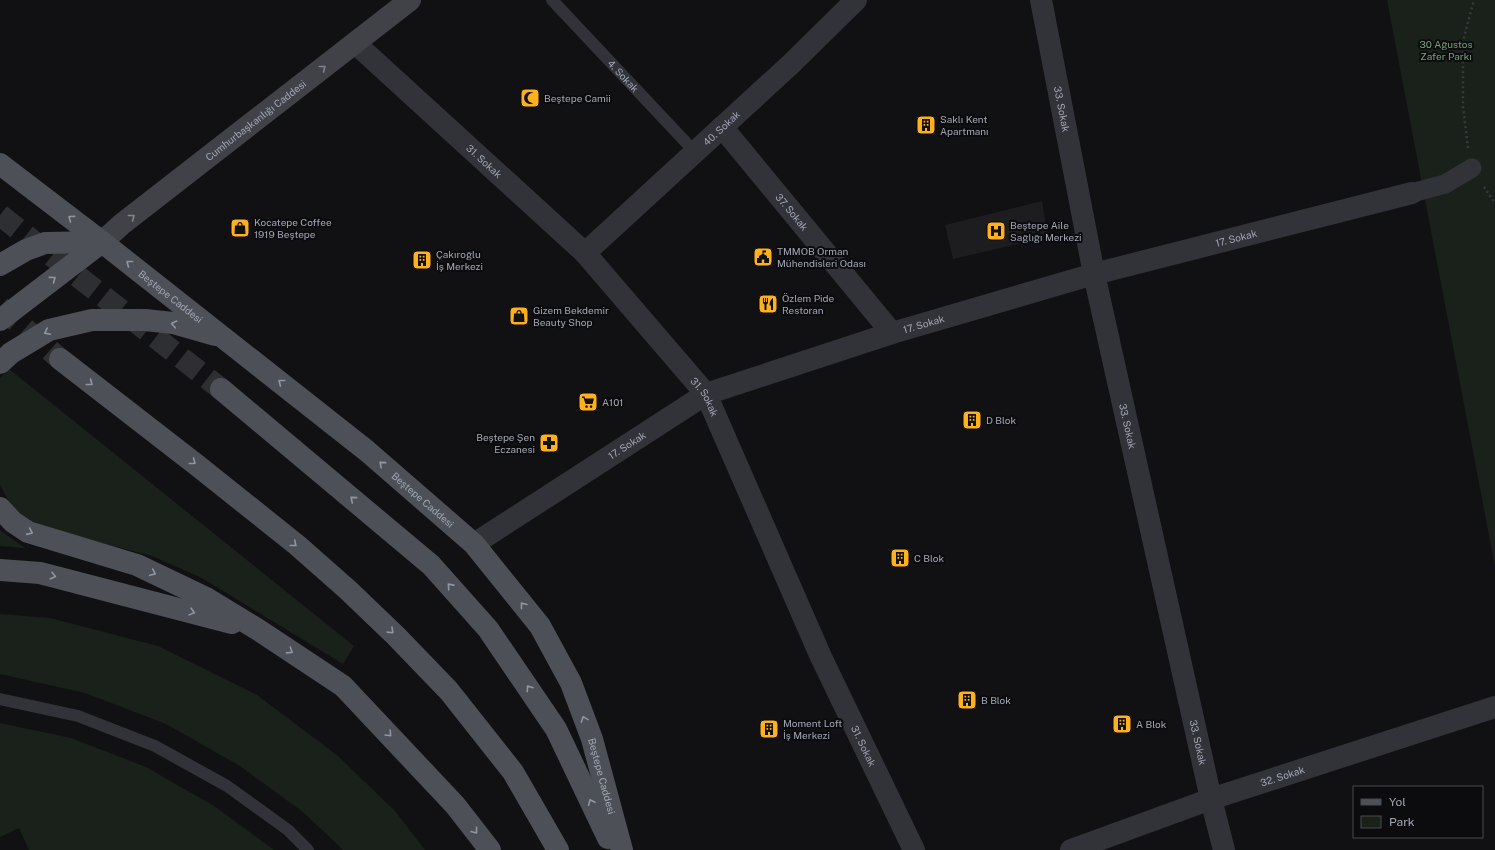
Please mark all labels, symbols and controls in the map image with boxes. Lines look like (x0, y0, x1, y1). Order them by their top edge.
park label: 30 Ağustos Zafer Parkı (1420, 38, 1473, 62)
street label: 4. Sokak (605, 57, 642, 95)
one-way arrow (318, 66, 325, 73)
street label: Cumhurbaşkanlığı Caddesi (203, 77, 308, 163)
street label: 33. Sokak (1052, 85, 1072, 133)
mosque icon: Beştepe Camii (519, 87, 541, 109)
place label: Beştepe Camii (544, 92, 611, 104)
street label: 40. Sokak (700, 108, 743, 148)
place label: Saklı Kent Apartmanı (940, 113, 989, 137)
building icon: Saklı Kent Apartmanı (915, 114, 937, 136)
street label: 31. Sokak (464, 142, 505, 181)
street label: 37. Sokak (773, 191, 811, 233)
one-way arrow (127, 214, 134, 221)
one-way arrow (68, 215, 75, 223)
place label: Kocatepe Coffee 1919 Beştepe (254, 216, 332, 240)
shop icon: Kocatepe Coffee 1919 Beştepe (229, 217, 251, 239)
place label: Beştepe Aile Sağlığı Merkezi (1010, 219, 1081, 243)
hospital icon: Beştepe Aile Sağlığı Merkezi (985, 220, 1007, 242)
street label: 17. Sokak (1214, 227, 1258, 249)
place label: TMMOB Orman Mühendisleri Odası (777, 245, 866, 269)
public building icon: TMMOB Orman Mühendisleri Odası (752, 246, 774, 268)
place label: Çakıroğlu İş Merkezi (436, 248, 483, 272)
building icon: Çakıroğlu İş Merkezi (411, 249, 433, 271)
one-way arrow (126, 260, 133, 267)
street label: Beştepe Caddesi (136, 267, 205, 325)
one-way arrow (49, 277, 56, 284)
place label: Özlem Pide Restoran (782, 292, 834, 316)
restaurant icon: Özlem Pide Restoran (757, 293, 779, 315)
place label: Gizem Bekdemir Beauty Shop (533, 304, 609, 328)
shop icon: Gizem Bekdemir Beauty Shop (508, 305, 530, 327)
street label: 17. Sokak (902, 312, 946, 335)
one-way arrow (171, 321, 178, 329)
one-way arrow (43, 327, 51, 335)
street label: 31. Sokak (688, 375, 721, 419)
one-way arrow (86, 378, 93, 385)
one-way arrow (278, 380, 285, 387)
supermarket icon: A101 (577, 391, 599, 413)
place label: A101 (602, 396, 623, 408)
street label: 33. Sokak (1117, 402, 1139, 450)
building icon: D Blok (961, 409, 983, 431)
place label: D Blok (986, 414, 1017, 426)
street label: 17. Sokak (606, 428, 648, 462)
place label: Beştepe Şen Eczanesi (476, 431, 535, 455)
pharmacy icon: Beştepe Şen Eczanesi (538, 432, 560, 454)
one-way arrow (189, 458, 196, 465)
one-way arrow (379, 461, 387, 468)
street label: Beştepe Caddesi (389, 469, 456, 530)
one-way arrow (350, 497, 357, 504)
one-way arrow (26, 527, 34, 535)
one-way arrow (290, 539, 297, 546)
building icon: C Blok (889, 547, 911, 569)
place label: C Blok (914, 552, 944, 564)
one-way arrow (149, 568, 157, 576)
one-way arrow (49, 572, 56, 580)
one-way arrow (447, 583, 454, 590)
one-way arrow (520, 602, 527, 609)
one-way arrow (188, 607, 195, 616)
one-way arrow (386, 626, 394, 633)
one-way arrow (286, 646, 293, 653)
one-way arrow (527, 686, 534, 693)
building icon: B Blok (956, 689, 978, 711)
place label: B Blok (981, 694, 1011, 706)
building icon: A Blok (1111, 713, 1133, 735)
one-way arrow (580, 715, 589, 722)
place label: Moment Loft İş Merkezi (783, 717, 842, 741)
building icon: Moment Loft İş Merkezi (758, 718, 780, 740)
place label: A Blok (1136, 718, 1167, 730)
street label: 33. Sokak (1188, 719, 1209, 767)
street label: 31. Sokak (849, 723, 879, 769)
one-way arrow (384, 729, 391, 737)
street label: Beştepe Caddesi (586, 737, 618, 815)
street label: 32. Sokak (1259, 763, 1306, 789)
legend (1353, 786, 1483, 838)
text: Yol (1389, 795, 1406, 809)
one-way arrow (588, 799, 596, 806)
text: Park (1389, 815, 1415, 829)
one-way arrow (470, 826, 477, 833)

